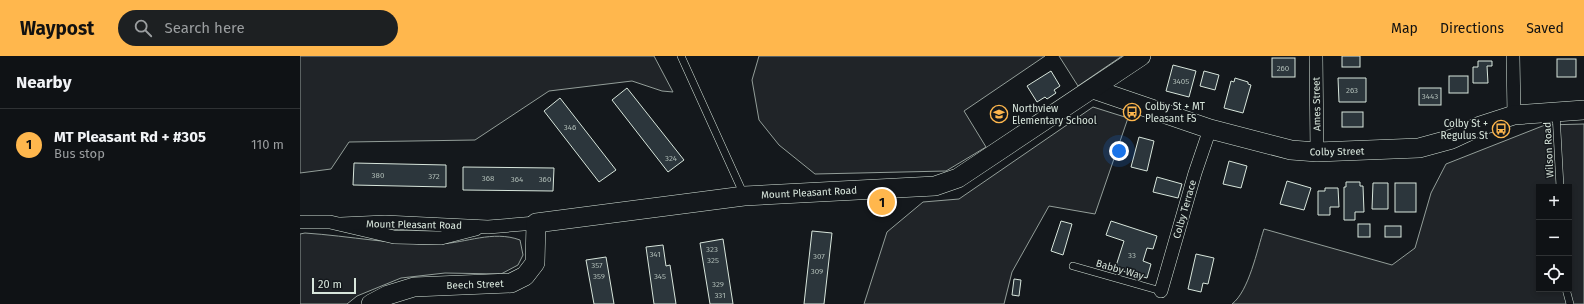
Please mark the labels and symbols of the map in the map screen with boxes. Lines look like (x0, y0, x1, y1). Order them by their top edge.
house number: 260 (1277, 64, 1290, 73)
street label: Ames Street (1311, 76, 1323, 131)
house number: 3405 (1173, 77, 1189, 86)
house number: 263 (1346, 86, 1358, 95)
house number: 3443 (1422, 92, 1438, 101)
place label: Colby St + MT Pleasant FS (1145, 101, 1206, 125)
bus stop icon: Colby St + MT Pleasant FS (1122, 102, 1142, 122)
place label: Northview Elementary School (1012, 103, 1097, 127)
school or university icon: Northview Elementary School (989, 104, 1009, 124)
place label: Colby St + Regulus St (1441, 118, 1488, 142)
bus stop icon: Colby St + Regulus St (1491, 119, 1511, 139)
street label: Wilson Road (1542, 122, 1556, 178)
house number: 346 (564, 123, 576, 132)
your location (1109, 141, 1129, 161)
street label: Colby Street (1310, 146, 1365, 158)
house number: 324 (665, 154, 678, 163)
house number: 380 (372, 171, 385, 180)
house number: 372 (428, 172, 440, 181)
house number: 368 (482, 174, 495, 183)
house number: 364 (511, 175, 524, 184)
house number: 360 (539, 175, 552, 184)
street label: Colby Terrace (1171, 179, 1199, 240)
street label: Mount Pleasant Road (761, 184, 857, 202)
pin: 1 (869, 187, 895, 217)
street label: Mount Pleasant Road (366, 218, 462, 232)
house number: 323 (706, 245, 718, 254)
house number: 341 (649, 250, 661, 259)
house number: 33 (1128, 251, 1136, 260)
house number: 307 (813, 252, 825, 261)
house number: 325 (707, 256, 719, 265)
street label: Babby Way (1094, 257, 1145, 283)
house number: 357 (591, 261, 603, 270)
house number: 309 (811, 267, 823, 276)
house number: 359 (593, 272, 605, 281)
house number: 345 (654, 272, 666, 281)
scale bar (312, 276, 356, 295)
street label: Beech Street (446, 278, 504, 292)
house number: 329 (712, 280, 724, 289)
house number: 331 (714, 291, 726, 300)

